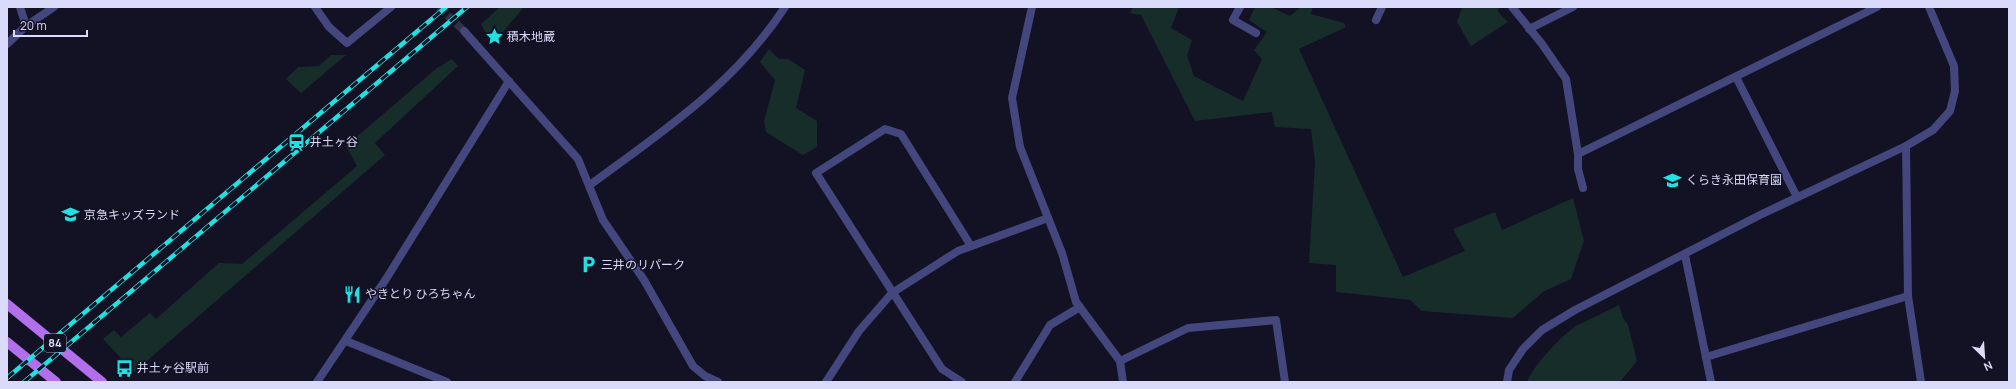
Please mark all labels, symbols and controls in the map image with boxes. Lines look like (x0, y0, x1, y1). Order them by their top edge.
scale bar (14, 12, 87, 38)
text: 20 m (20, 17, 47, 34)
place icon: 積木地蔵 (484, 27, 504, 47)
place label: 積木地蔵 (507, 28, 555, 45)
station icon: 井土ヶ谷 (287, 132, 307, 152)
place label: 井土ヶ谷 (310, 133, 358, 150)
school or university icon: くらき永田保育園 (1663, 170, 1683, 190)
place label: くらき永田保育園 (1686, 171, 1782, 188)
school or university icon: 京急キッズランド (61, 205, 81, 225)
place label: 京急キッズランド (84, 206, 180, 223)
parking icon: 三井のリパーク (578, 255, 598, 275)
place label: 三井のリパーク (601, 256, 685, 273)
restaurant icon: やきとり ひろちゃん (342, 284, 362, 304)
place label: やきとり ひろちゃん (365, 285, 475, 302)
road number: 84 (44, 334, 66, 352)
north arrow (1964, 337, 2004, 377)
bus stop icon: 井土ヶ谷駅前 (114, 358, 134, 378)
text: N (1982, 358, 1995, 375)
place label: 井土ヶ谷駅前 (137, 359, 209, 376)

